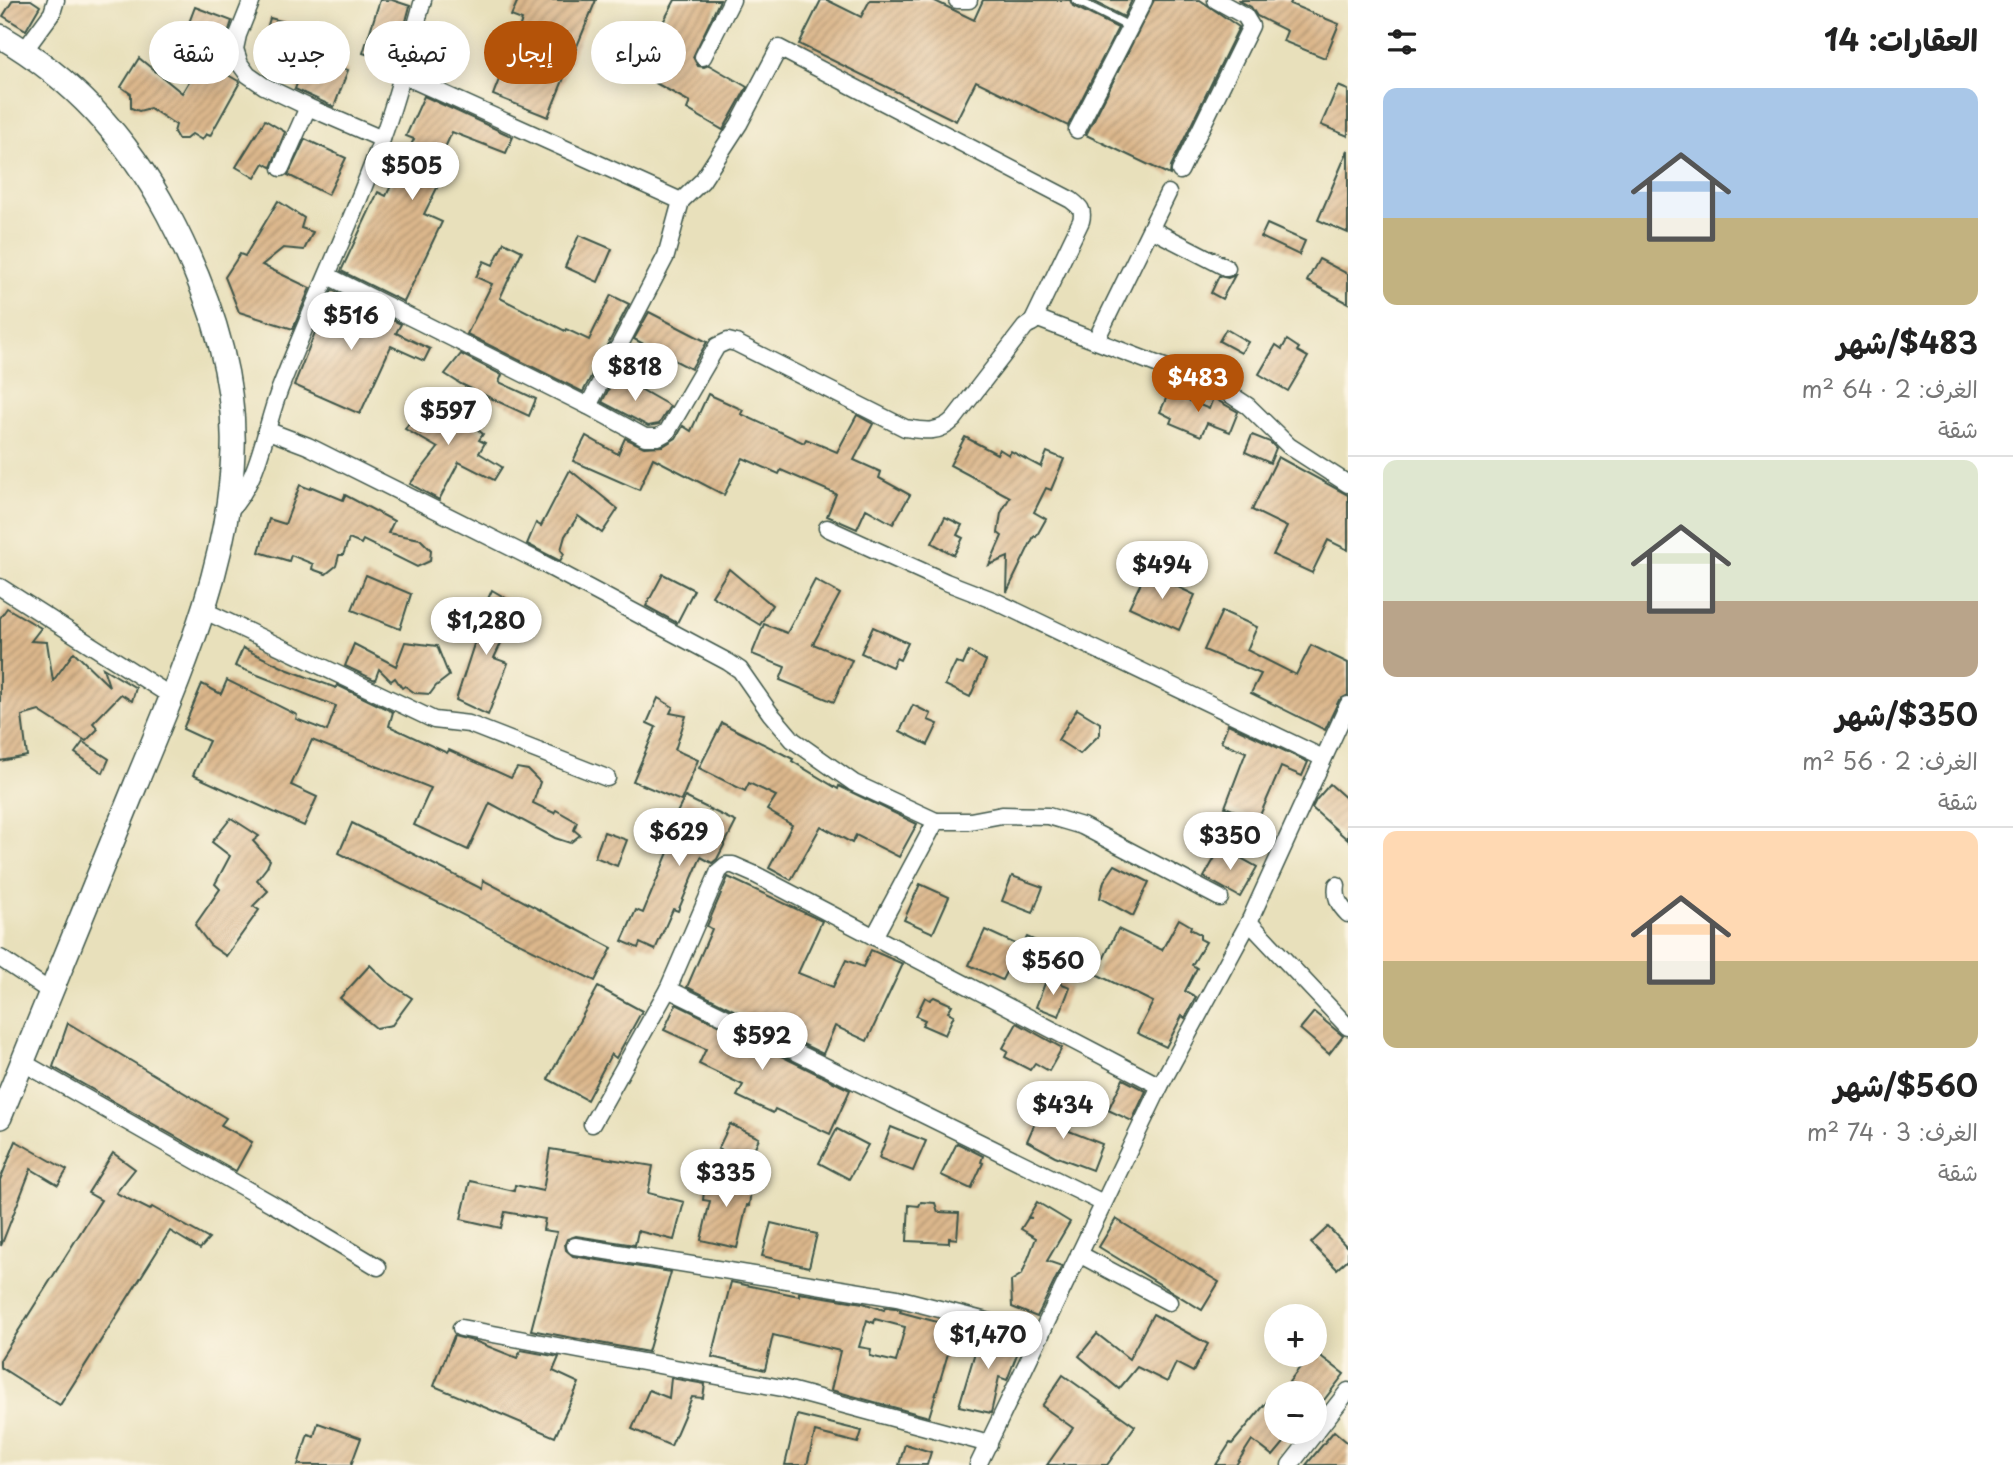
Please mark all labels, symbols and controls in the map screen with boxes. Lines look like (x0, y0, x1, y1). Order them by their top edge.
text: العقارات: 14 (1824, 16, 1978, 61)
chip: شقة (149, 21, 239, 84)
chip: جديد (253, 21, 350, 84)
chip: تصفية (364, 21, 470, 84)
chip: إيجار (484, 21, 577, 84)
chip: شراء (591, 21, 686, 84)
icon: filters (1383, 23, 1421, 61)
icon: home (1618, 134, 1744, 260)
pin: $505 (371, 142, 453, 202)
text: $505 (381, 147, 443, 182)
pin: $516 (310, 292, 392, 352)
text: $516 (323, 297, 379, 332)
text: $483/شهر (1837, 319, 1978, 364)
pin: $818 (594, 344, 676, 403)
text: $818 (608, 348, 662, 383)
pin: $483 (1157, 354, 1239, 414)
text: $483 (1168, 359, 1228, 394)
text: الغرف: 2 · 64 m² (1802, 371, 1978, 406)
pin: $597 (407, 388, 489, 447)
text: $597 (420, 392, 476, 427)
text: شقة (1938, 411, 1978, 446)
icon: home (1618, 506, 1744, 632)
pin: $494 (1121, 542, 1203, 601)
text: $494 (1132, 546, 1192, 581)
pin: $1,280 (429, 598, 543, 657)
text: $1,280 (447, 602, 525, 637)
text: $350/شهر (1836, 691, 1978, 736)
text: الغرف: 2 · 56 m² (1802, 743, 1978, 778)
text: شقة (1938, 783, 1978, 818)
pin: $629 (638, 808, 720, 868)
pin: $350 (1189, 812, 1271, 872)
text: $629 (649, 813, 709, 848)
text: $350 (1199, 817, 1261, 852)
icon: home (1618, 877, 1744, 1003)
pin: $560 (1012, 937, 1094, 997)
text: $560 (1022, 942, 1084, 977)
pin: $592 (721, 1012, 803, 1072)
text: $592 (733, 1017, 791, 1052)
text: $560/شهر (1834, 1062, 1978, 1107)
pin: $434 (1022, 1082, 1104, 1141)
text: $434 (1033, 1086, 1093, 1121)
text: الغرف: 3 · 74 m² (1807, 1114, 1978, 1149)
pin: $335 (685, 1150, 767, 1209)
text: $335 (696, 1154, 756, 1189)
text: شقة (1938, 1154, 1978, 1189)
map controls (1264, 1304, 1327, 1444)
button: + (1264, 1304, 1327, 1367)
pin: $1,470 (931, 1312, 1045, 1371)
text: $1,470 (950, 1316, 1026, 1351)
button: − (1264, 1381, 1327, 1444)

